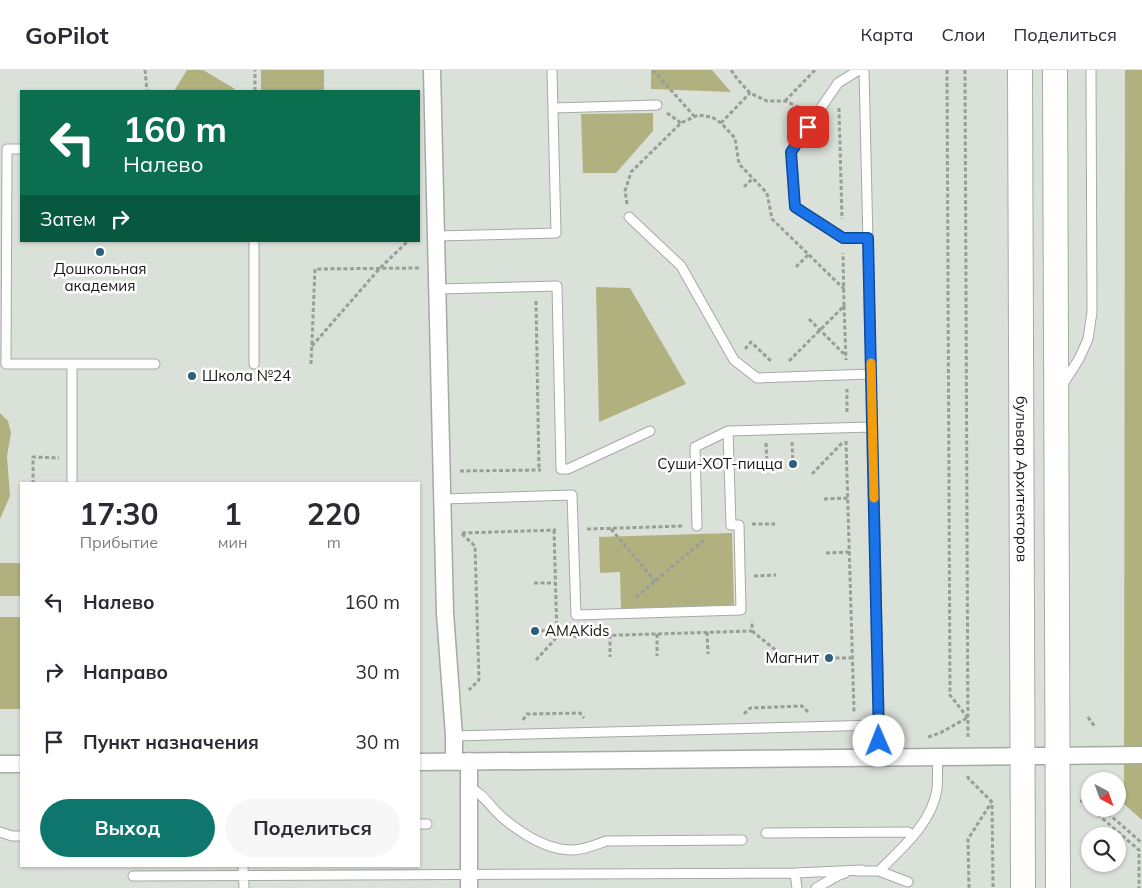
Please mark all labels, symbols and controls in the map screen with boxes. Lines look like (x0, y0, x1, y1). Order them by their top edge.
text: GoPilot (25, 20, 109, 50)
text: Карта (861, 23, 913, 46)
text: Слои (941, 23, 986, 46)
text: Поделиться (1014, 23, 1117, 46)
pin (787, 106, 829, 148)
text: 160 m (123, 107, 227, 151)
icon: left (40, 110, 105, 175)
icon: arrive (794, 113, 822, 141)
text: Налево (123, 150, 203, 178)
icon: right (106, 205, 134, 233)
text: Затем (40, 207, 96, 231)
marker: Дошкольная академия (94, 246, 106, 258)
place label: Дошкольная академия (53, 259, 147, 295)
place label: Школа №24 (202, 366, 291, 385)
marker: Школа №24 (186, 370, 198, 382)
street label: бульвар Архитекторов (1012, 396, 1032, 562)
place label: Суши-ХОТ-пицца (657, 454, 783, 473)
marker: Суши-ХОТ-пицца (787, 458, 799, 470)
text: 17:30 (79, 495, 159, 533)
text: 1 (224, 495, 242, 533)
text: 220 (307, 495, 361, 533)
text: Прибытие (80, 532, 158, 552)
text: мин (218, 532, 248, 552)
text: m (327, 532, 341, 552)
icon: left (40, 588, 68, 616)
text: Налево (83, 590, 155, 614)
text: 160 m (344, 590, 400, 614)
place label: AMAKids (545, 621, 609, 640)
marker: AMAKids (529, 625, 541, 637)
place label: Магнит (766, 648, 819, 667)
marker: Магнит (823, 652, 835, 664)
icon: right (40, 658, 68, 686)
text: Направо (83, 660, 168, 684)
text: 30 m (356, 660, 400, 684)
position arrow (852, 714, 904, 766)
icon: arrive (40, 728, 68, 756)
text: Пункт назначения (83, 730, 259, 754)
text: 30 m (356, 730, 400, 754)
north arrow (1081, 772, 1126, 818)
map controls (1081, 772, 1126, 872)
button: Выход (40, 799, 215, 857)
button: Поделиться (225, 799, 400, 857)
button: search (1081, 827, 1126, 872)

